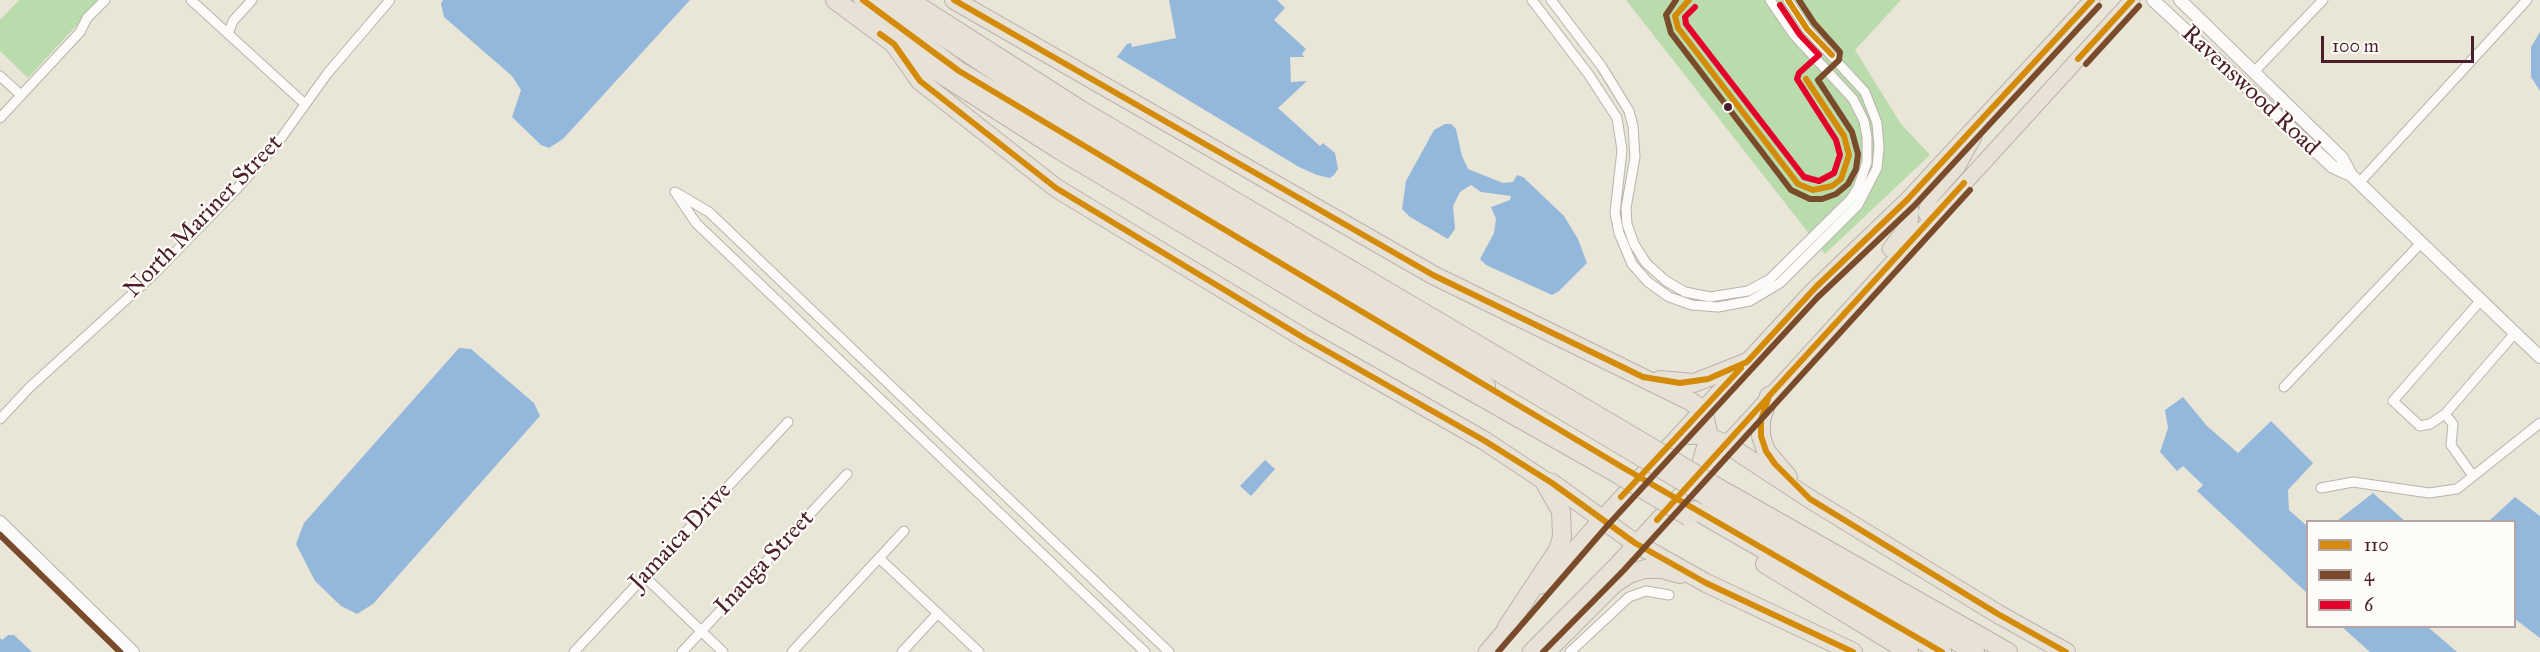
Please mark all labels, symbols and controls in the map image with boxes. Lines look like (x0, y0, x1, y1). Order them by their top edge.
street label: Ravenswood Road (2175, 20, 2325, 162)
scale bar (2324, 24, 2477, 62)
text: 100 m (2332, 35, 2379, 57)
unlabelled marker (1722, 101, 1734, 113)
street label: North Mariner Street (119, 130, 289, 304)
street label: Jamaica Drive (624, 477, 738, 597)
street label: Inauga Street (709, 505, 821, 621)
legend (2306, 520, 2516, 628)
text: 110 (2364, 534, 2389, 556)
text: 4 (2364, 564, 2374, 586)
text: 6 (2364, 594, 2373, 616)

